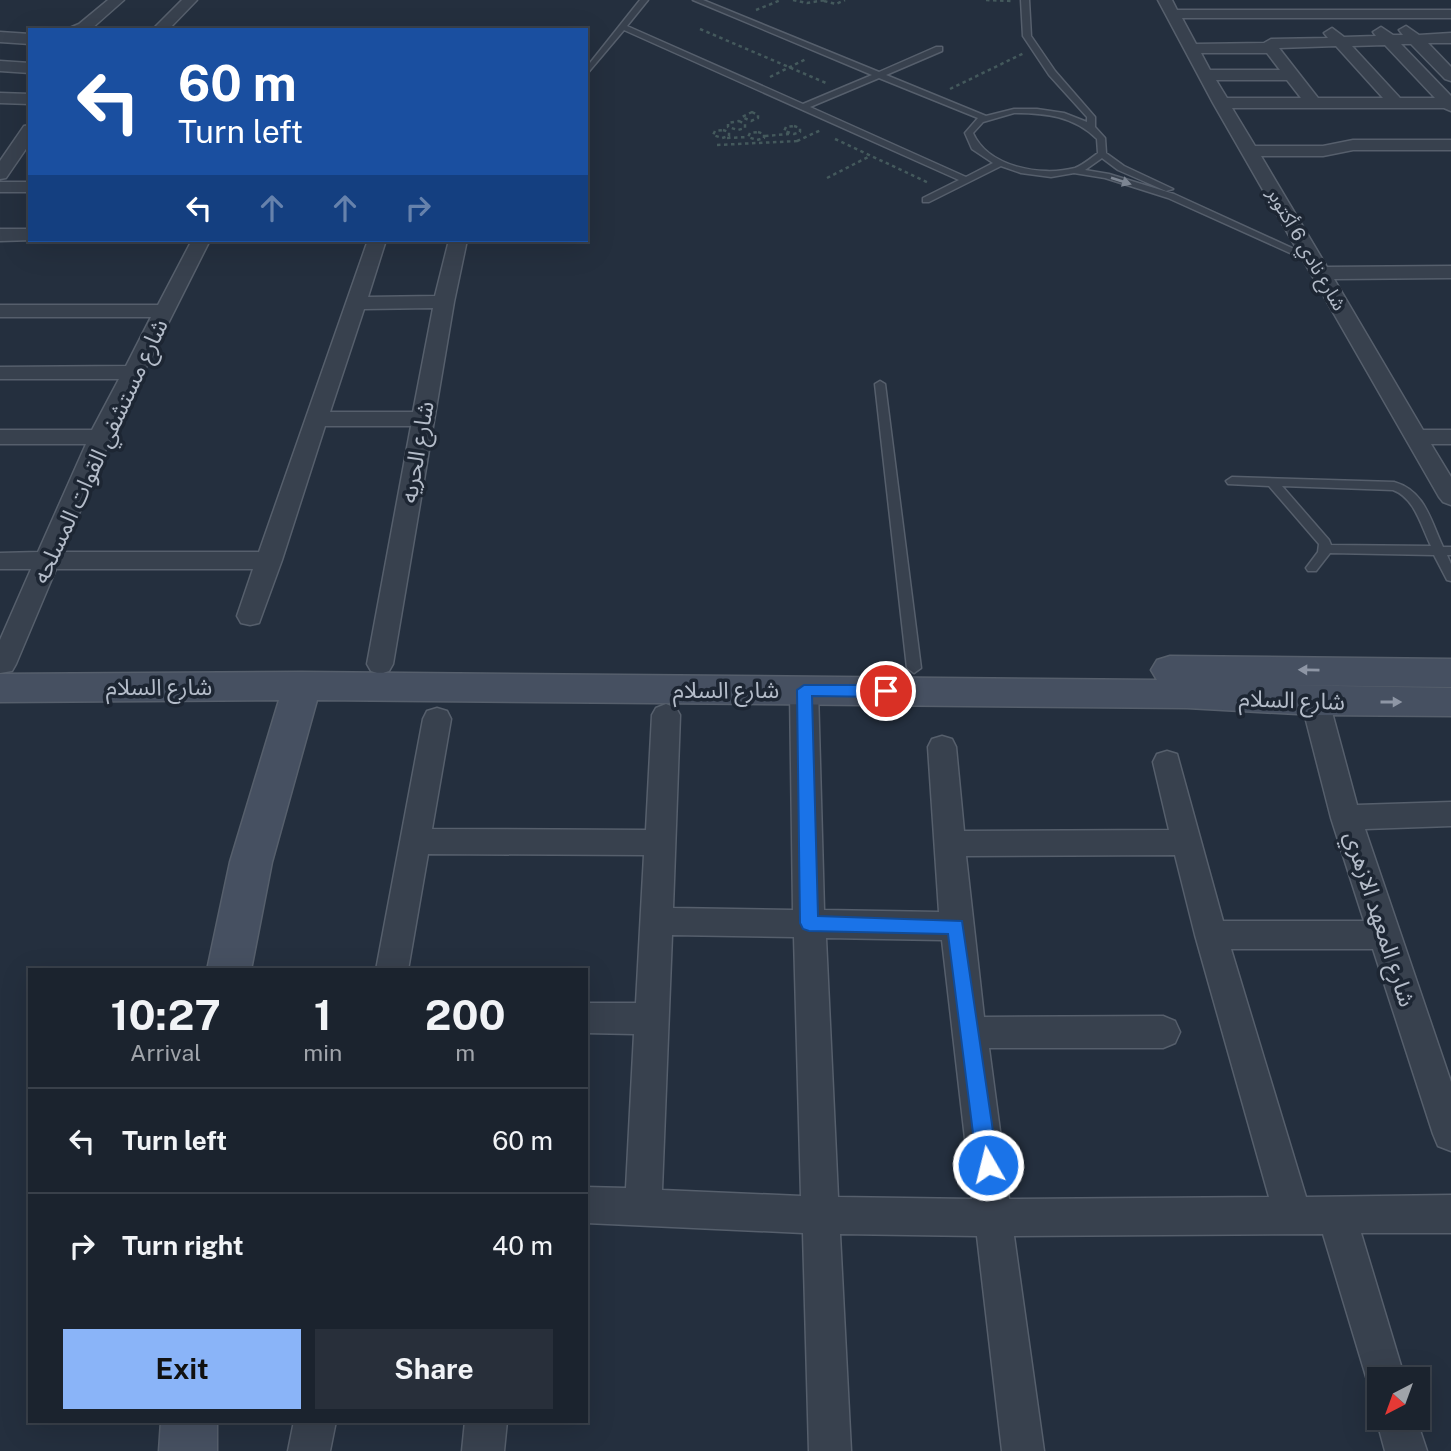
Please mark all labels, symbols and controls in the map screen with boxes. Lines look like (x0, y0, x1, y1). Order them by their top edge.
text: 60 m (178, 54, 297, 112)
icon: left (63, 56, 154, 147)
text: Turn left (178, 113, 303, 150)
one-way arrow (1111, 176, 1132, 187)
street label: شارع نادي 6 أكتوبر (1259, 183, 1351, 316)
icon: left (180, 189, 218, 227)
icon: ahead (253, 189, 291, 227)
icon: ahead (326, 189, 364, 227)
icon: right (399, 189, 437, 227)
street label: شارع مستشفي القوات المسلحه (26, 314, 177, 589)
street label: شارع الحريه (394, 399, 443, 506)
pin (856, 661, 916, 721)
one-way arrow (1298, 664, 1320, 676)
icon: arrive (867, 672, 905, 710)
street label: شارع السلام (106, 673, 212, 705)
street label: شارع السلام (673, 676, 779, 708)
street label: شارع السلام (1238, 684, 1346, 720)
one-way arrow (1380, 696, 1402, 708)
street label: شارع المعهد الازهري (1335, 828, 1422, 1011)
text: 10:27 (111, 990, 221, 1039)
text: 1 (314, 990, 332, 1039)
text: 200 (425, 990, 505, 1039)
text: Arrival (130, 1039, 201, 1066)
text: min (303, 1039, 342, 1066)
text: m (455, 1039, 475, 1066)
icon: left (63, 1122, 101, 1160)
text: Turn left (122, 1125, 227, 1156)
text: 60 m (492, 1125, 553, 1156)
position arrow (951, 1128, 1025, 1202)
icon: right (63, 1227, 101, 1265)
text: Turn right (122, 1230, 244, 1261)
text: 40 m (492, 1230, 553, 1261)
button: Exit (63, 1329, 301, 1409)
button: Share (315, 1329, 553, 1409)
north arrow (1367, 1367, 1430, 1430)
map controls (1367, 1367, 1430, 1430)

